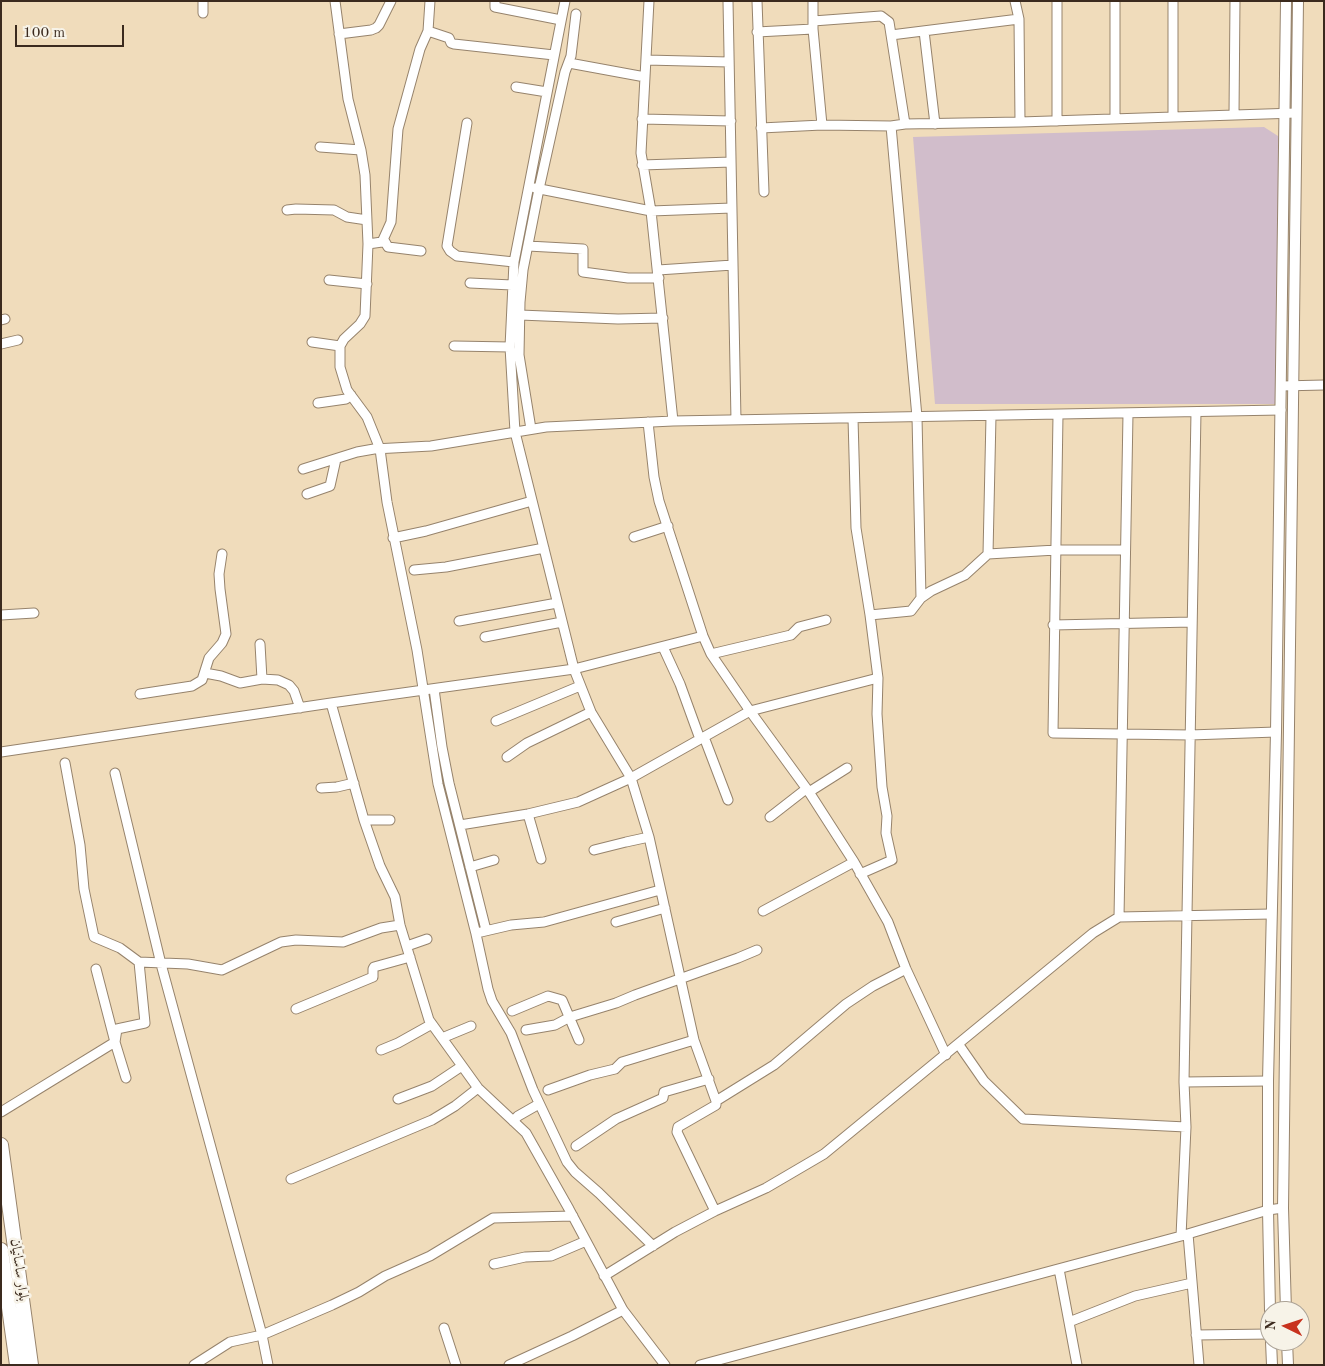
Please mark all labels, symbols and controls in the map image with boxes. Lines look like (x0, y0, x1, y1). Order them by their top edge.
scale bar (18, 15, 126, 47)
text: 100 m (23, 26, 65, 41)
street label: بلوار ساسانیان (6, 1238, 32, 1302)
north arrow (1260, 1301, 1310, 1351)
text: N (1264, 1319, 1278, 1331)

